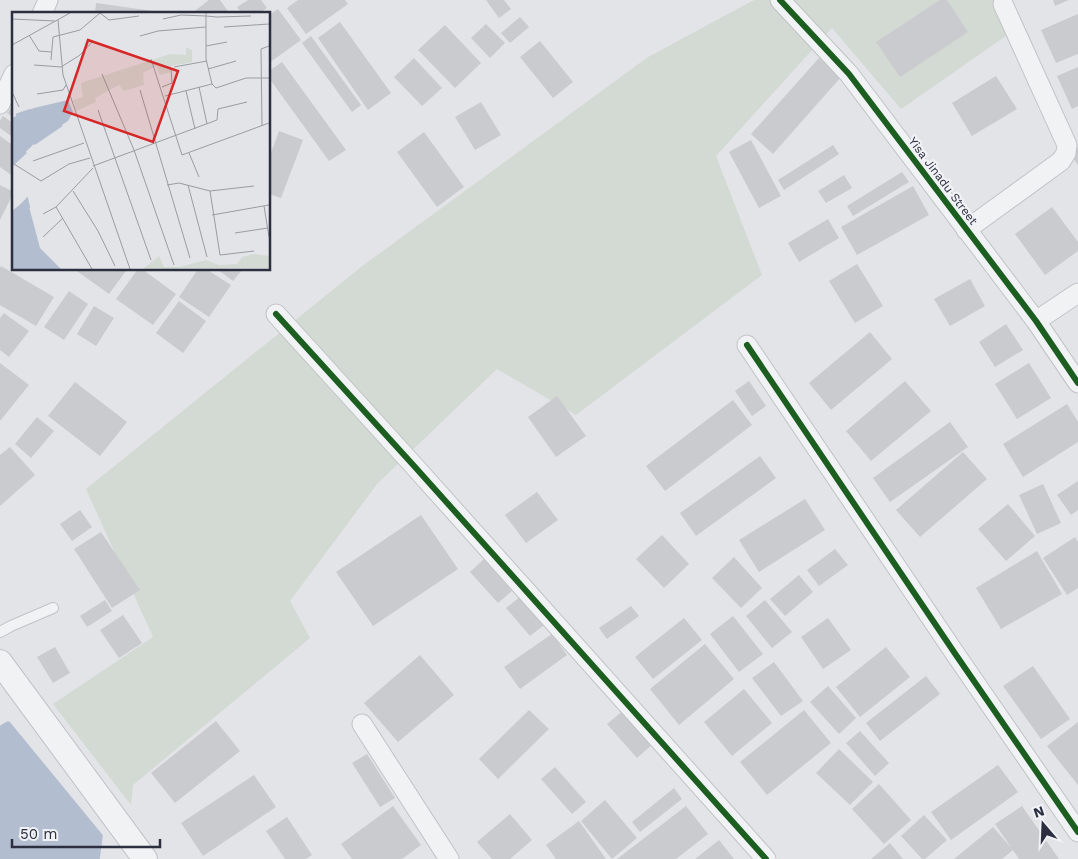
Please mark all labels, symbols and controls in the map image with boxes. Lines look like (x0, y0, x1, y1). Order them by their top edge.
inset map (12, 12, 270, 270)
street label: Yisa Jinadu Street (906, 134, 980, 228)
north arrow (1018, 799, 1068, 849)
text: N (1031, 802, 1046, 821)
scale bar (12, 816, 160, 848)
text: 50 m (20, 825, 57, 843)

